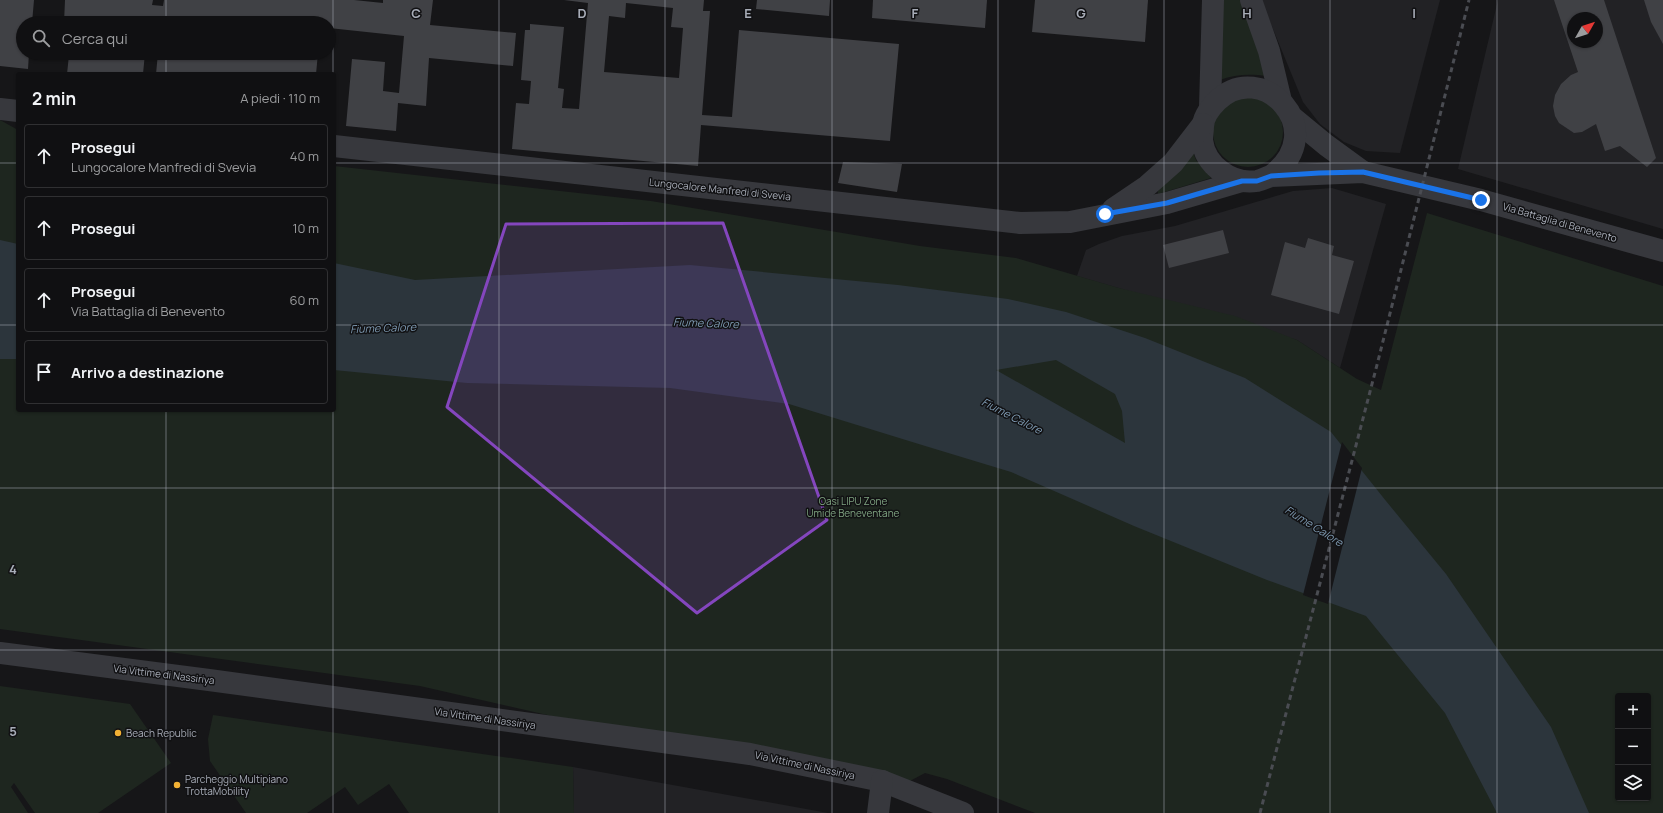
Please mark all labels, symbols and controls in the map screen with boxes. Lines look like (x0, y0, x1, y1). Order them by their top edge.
text: C (411, 4, 421, 22)
text: D (577, 4, 587, 22)
text: E (744, 4, 752, 22)
text: F (912, 4, 919, 22)
text: G (1076, 4, 1086, 22)
text: H (1242, 4, 1252, 22)
text: I (1412, 4, 1416, 22)
north arrow (1567, 12, 1603, 48)
search box (16, 16, 336, 60)
icon: search (30, 27, 52, 49)
text: Cerca qui (62, 28, 128, 49)
text: 2 min (32, 87, 76, 110)
text: A piedi · 110 m (240, 89, 320, 107)
text: Prosegui (71, 137, 135, 158)
icon: ahead (33, 145, 55, 167)
text: 40 m (290, 147, 319, 165)
text: Lungocalore Manfredi di Svevia (71, 158, 256, 176)
street label: Lungocalore Manfredi di Svevia (648, 175, 792, 203)
route end (1472, 191, 1490, 209)
street label: Via Battaglia di Benevento (1501, 199, 1619, 245)
route start (1096, 205, 1114, 223)
icon: ahead (33, 217, 55, 239)
text: Prosegui (71, 218, 135, 239)
text: 10 m (292, 219, 319, 237)
text: Prosegui (71, 281, 135, 302)
icon: ahead (33, 289, 55, 311)
text: 60 m (289, 291, 319, 309)
text: Via Battaglia di Benevento (71, 302, 225, 320)
water label: Fiume Calore (673, 314, 740, 331)
water label: Fiume Calore (350, 319, 417, 336)
icon: arrive (33, 361, 55, 383)
text: Arrivo a destinazione (71, 362, 224, 383)
water label: Fiume Calore (979, 394, 1045, 437)
park label: Oasi LIPU Zone Umide Beneventane (807, 494, 900, 520)
water label: Fiume Calore (1282, 502, 1347, 550)
text: 4 (9, 560, 17, 578)
street label: Via Vittime di Nassiriya (113, 661, 215, 687)
map controls (1615, 693, 1651, 801)
button: + (1615, 693, 1651, 729)
street label: Via Vittime di Nassiriya (434, 704, 536, 732)
text: 5 (9, 722, 17, 740)
place label: Beach Republic (126, 726, 197, 740)
marker: Beach Republic (113, 728, 123, 738)
button: − (1615, 729, 1651, 765)
street label: Via Vittime di Nassiriya (754, 748, 856, 782)
button: layers (1615, 765, 1651, 801)
place label: Parcheggio Multipiano TrottaMobility (185, 772, 288, 798)
marker: Parcheggio Multipiano TrottaMobility (172, 780, 182, 790)

